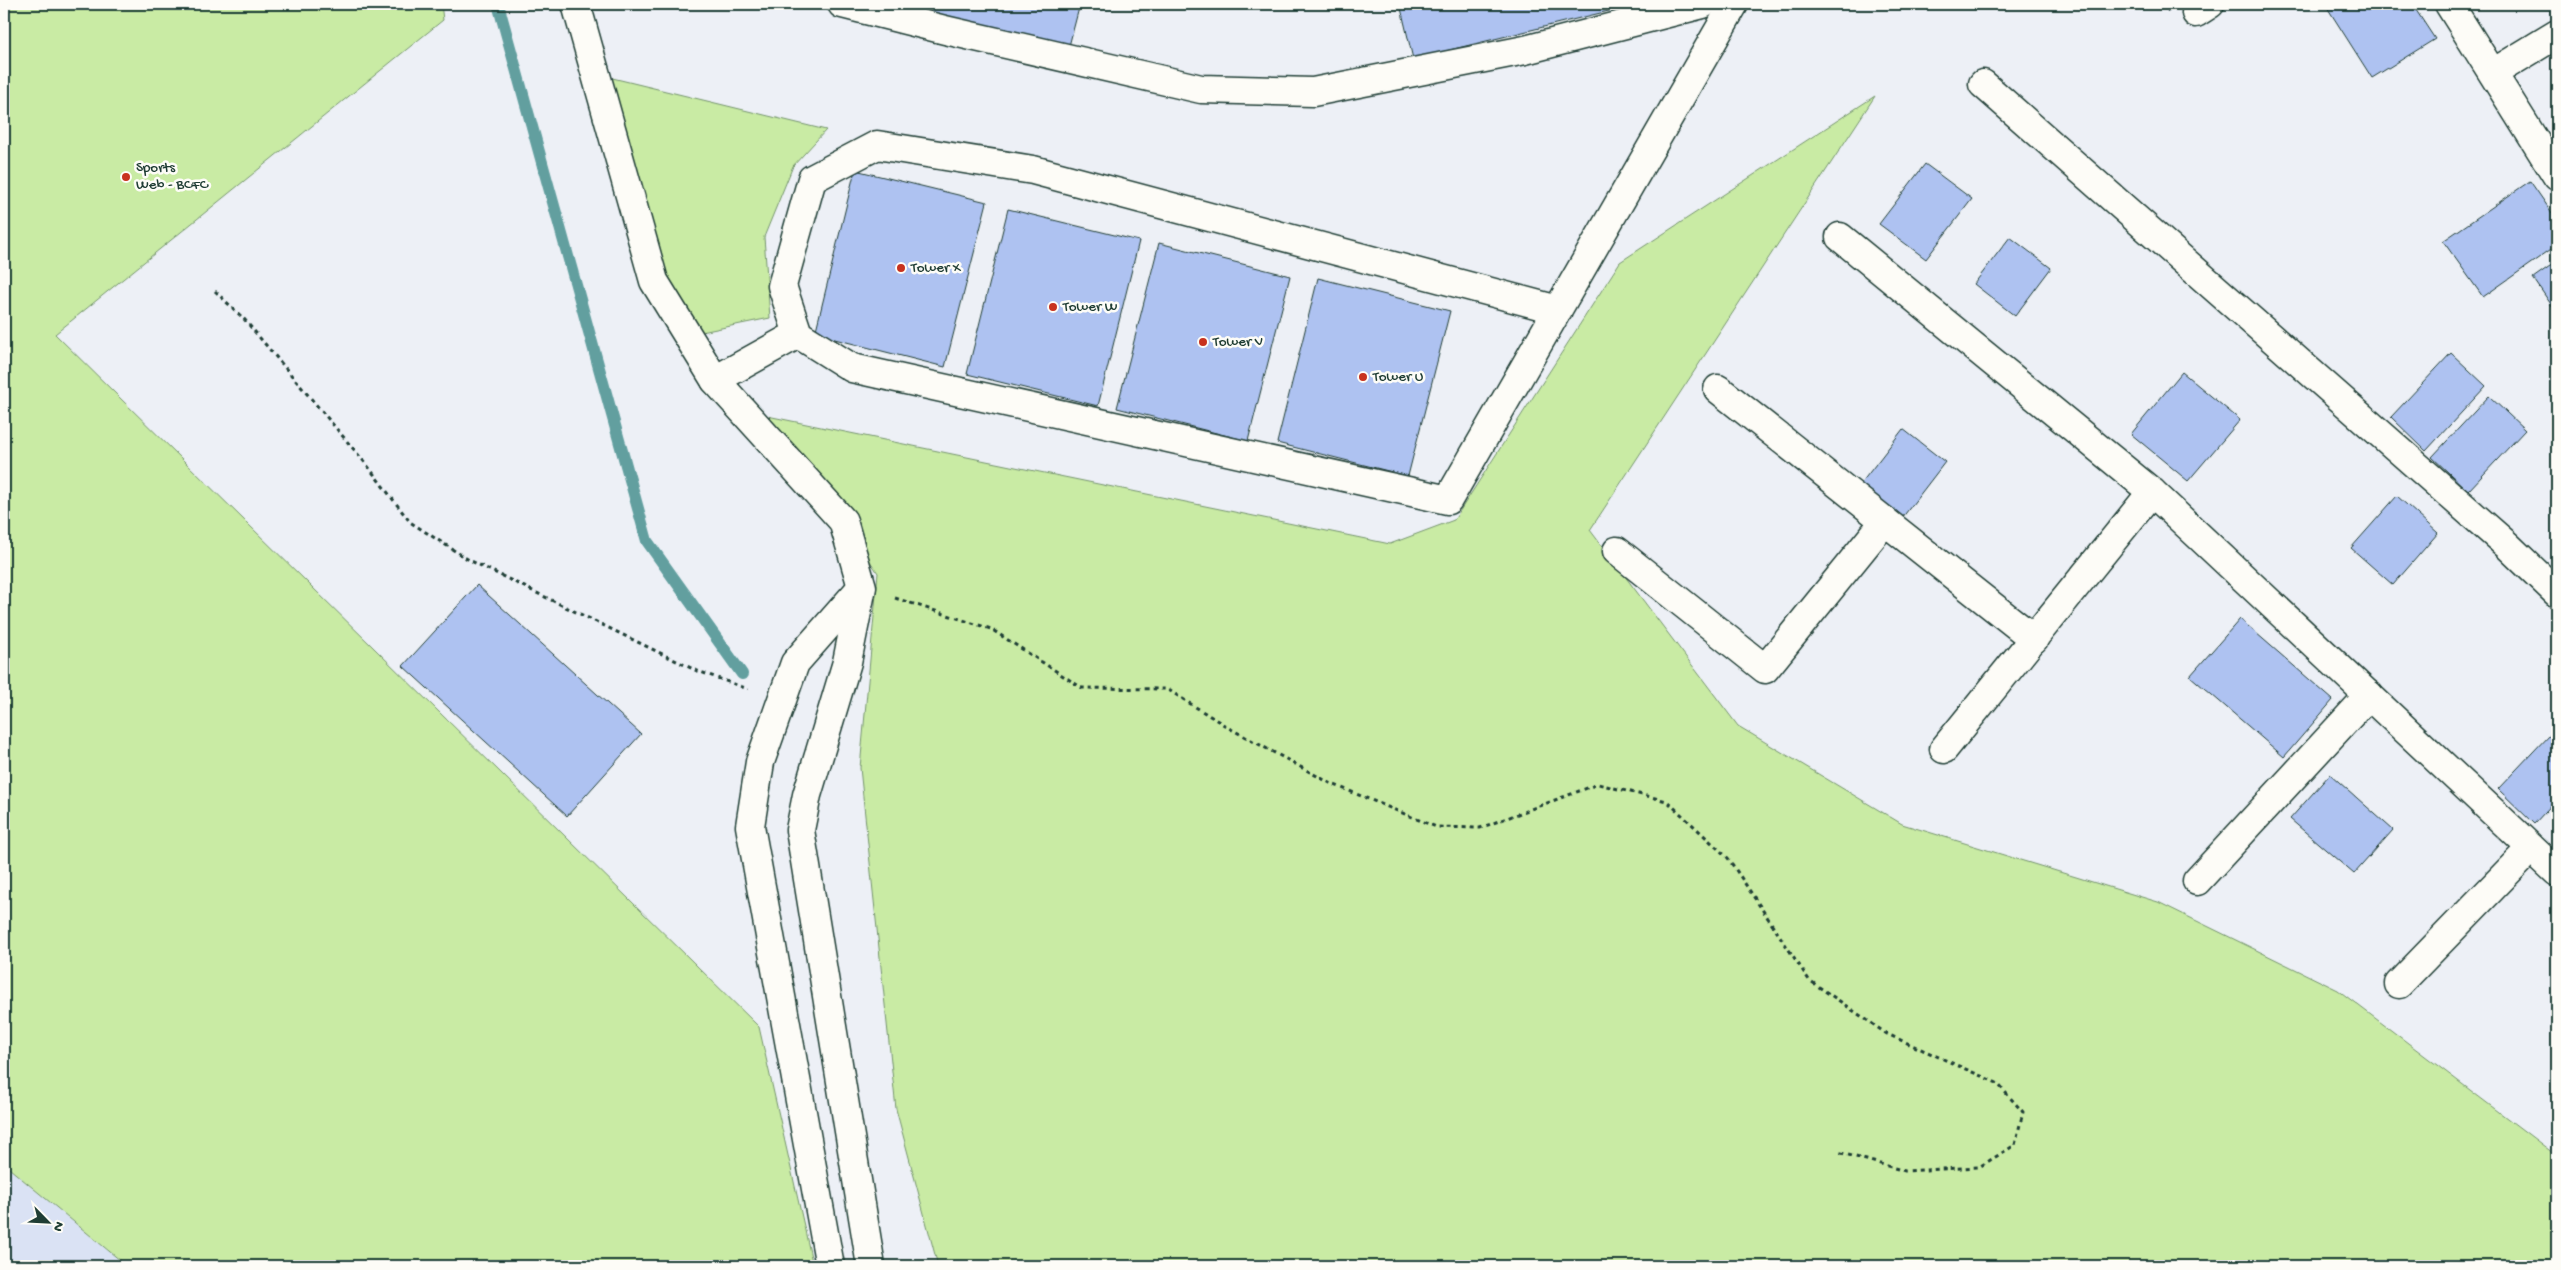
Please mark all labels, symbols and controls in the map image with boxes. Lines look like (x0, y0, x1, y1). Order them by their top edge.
place label: Sports Web - BCFC (136, 159, 209, 194)
marker: Sports Web - BCFC (120, 171, 132, 183)
place label: Tower X (910, 259, 962, 277)
marker: Tower X (895, 262, 907, 274)
place label: Tower W (1062, 298, 1118, 316)
marker: Tower W (1047, 301, 1059, 313)
place label: Tower V (1212, 333, 1263, 351)
marker: Tower V (1197, 336, 1209, 348)
place label: Tower U (1372, 368, 1424, 386)
marker: Tower U (1357, 371, 1369, 383)
north arrow (22, 1198, 72, 1248)
text: N (48, 1219, 67, 1234)

